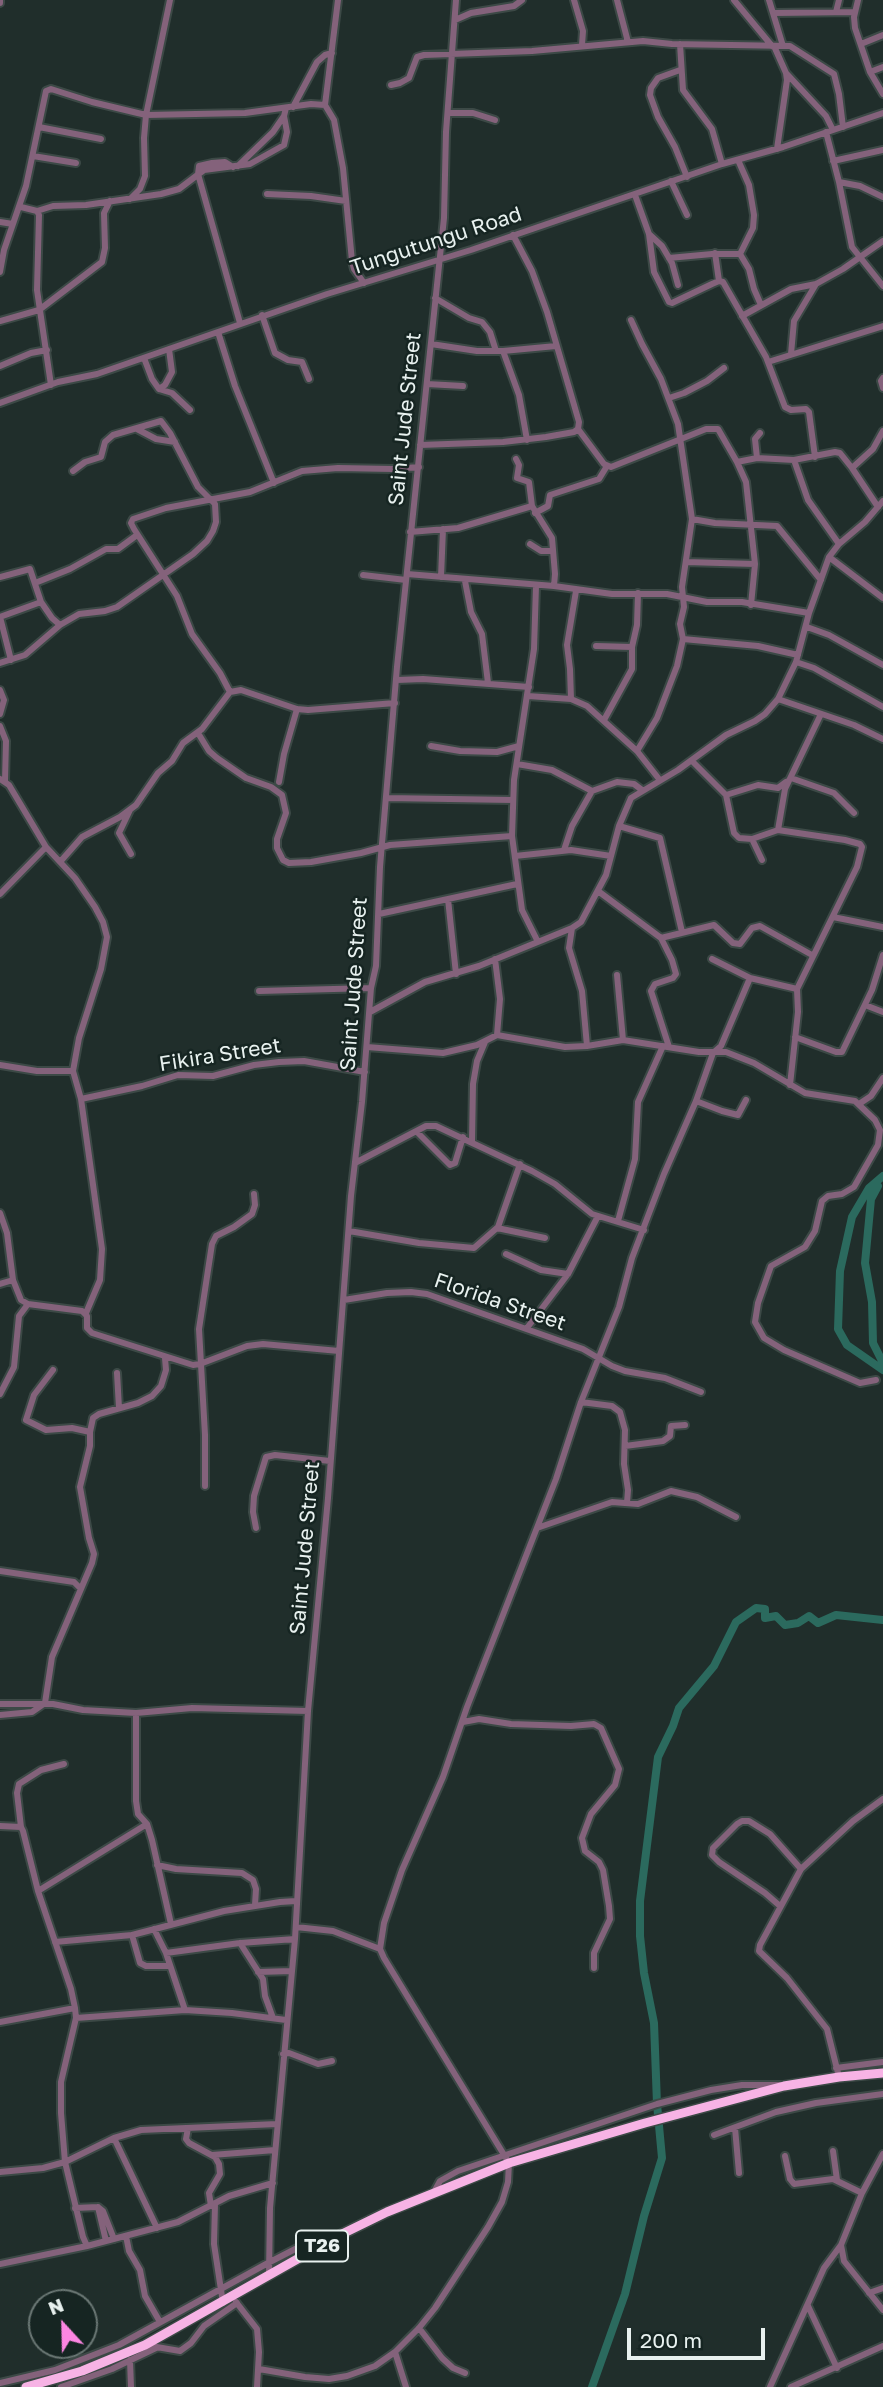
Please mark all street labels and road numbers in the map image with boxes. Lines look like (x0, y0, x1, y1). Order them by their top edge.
street label: Tungutungu Road (347, 201, 525, 281)
street label: Saint Jude Street (383, 331, 427, 507)
street label: Saint Jude Street (335, 896, 373, 1072)
street label: Fikira Street (157, 1033, 283, 1077)
street label: Florida Street (431, 1268, 569, 1336)
street label: Saint Jude Street (285, 1460, 325, 1636)
road number: T26 (296, 2230, 348, 2262)

